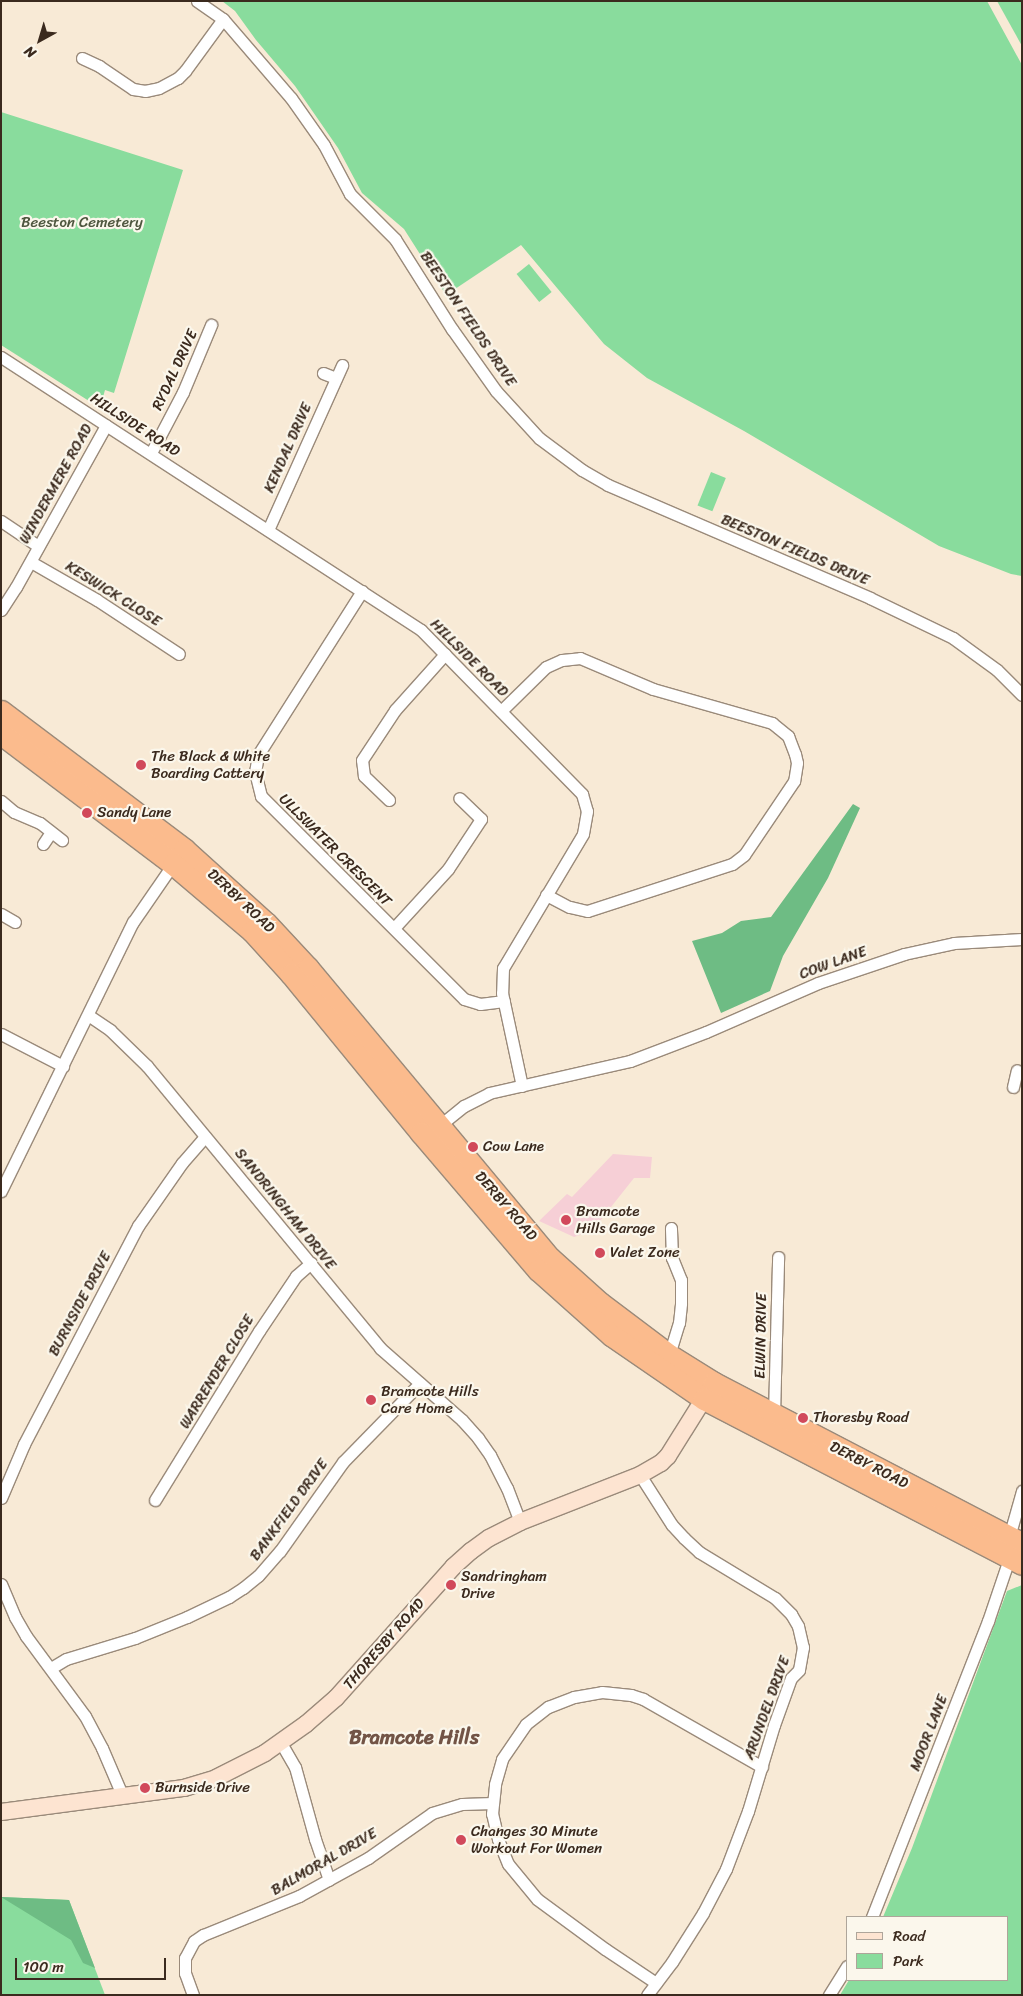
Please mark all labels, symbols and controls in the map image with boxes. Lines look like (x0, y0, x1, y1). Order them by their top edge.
north arrow (15, 15, 65, 65)
text: N (19, 39, 42, 65)
park label: Beeston Cemetery (21, 214, 143, 232)
street label: BEESTON FIELDS DRIVE (416, 248, 520, 390)
street label: RYDAL DRIVE (148, 326, 202, 414)
street label: HILLSIDE ROAD (87, 389, 183, 461)
street label: KENDAL DRIVE (260, 399, 316, 497)
street label: WINDERMERE ROAD (16, 421, 96, 547)
street label: BEESTON FIELDS DRIVE (718, 511, 872, 589)
street label: KESWICK CLOSE (62, 558, 164, 630)
street label: HILLSIDE ROAD (426, 615, 512, 701)
place label: The Black & White Boarding Cattery (151, 747, 271, 782)
marker: The Black & White Boarding Cattery (135, 759, 147, 771)
street label: ULLSWATER CRESCENT (275, 790, 395, 910)
place label: Sandy Lane (97, 804, 172, 822)
marker: Sandy Lane (81, 807, 93, 819)
street label: DERBY ROAD (203, 865, 279, 937)
street label: COW LANE (797, 943, 869, 983)
place label: Cow Lane (483, 1138, 544, 1156)
marker: Cow Lane (467, 1141, 479, 1153)
street label: SANDRINGHAM DRIVE (231, 1145, 339, 1273)
street label: DERBY ROAD (471, 1168, 541, 1244)
place label: Bramcote Hills Garage (576, 1202, 655, 1237)
marker: Bramcote Hills Garage (560, 1214, 572, 1226)
place label: Valet Zone (610, 1244, 679, 1262)
marker: Valet Zone (594, 1247, 606, 1259)
street label: BURNSIDE DRIVE (45, 1249, 115, 1359)
street label: ELWIN DRIVE (751, 1292, 771, 1380)
street label: WARRENDER CLOSE (176, 1312, 258, 1432)
place label: Bramcote Hills Care Home (381, 1382, 478, 1417)
marker: Bramcote Hills Care Home (365, 1394, 377, 1406)
place label: Thoresby Road (813, 1409, 909, 1427)
marker: Thoresby Road (797, 1412, 809, 1424)
street label: DERBY ROAD (827, 1438, 911, 1492)
street label: BANKFIELD DRIVE (246, 1456, 332, 1564)
place label: Sandringham Drive (461, 1567, 547, 1602)
marker: Sandringham Drive (445, 1579, 457, 1591)
street label: THORESBY ROAD (340, 1595, 428, 1693)
street label: ARUNDEL DRIVE (740, 1654, 794, 1762)
street label: MOOR LANE (906, 1692, 952, 1774)
district label: Bramcote Hills (349, 1725, 479, 1749)
place label: Burnside Drive (155, 1779, 250, 1797)
marker: Burnside Drive (139, 1782, 151, 1794)
place label: Changes 30 Minute Workout For Women (471, 1822, 602, 1857)
street label: BALMORAL DRIVE (268, 1824, 380, 1900)
marker: Changes 30 Minute Workout For Women (455, 1834, 467, 1846)
legend (846, 1916, 1008, 1981)
text: Road (893, 1923, 925, 1949)
scale bar (18, 1948, 169, 1980)
text: Park (893, 1948, 924, 1974)
text: 100 m (23, 1954, 64, 1980)

